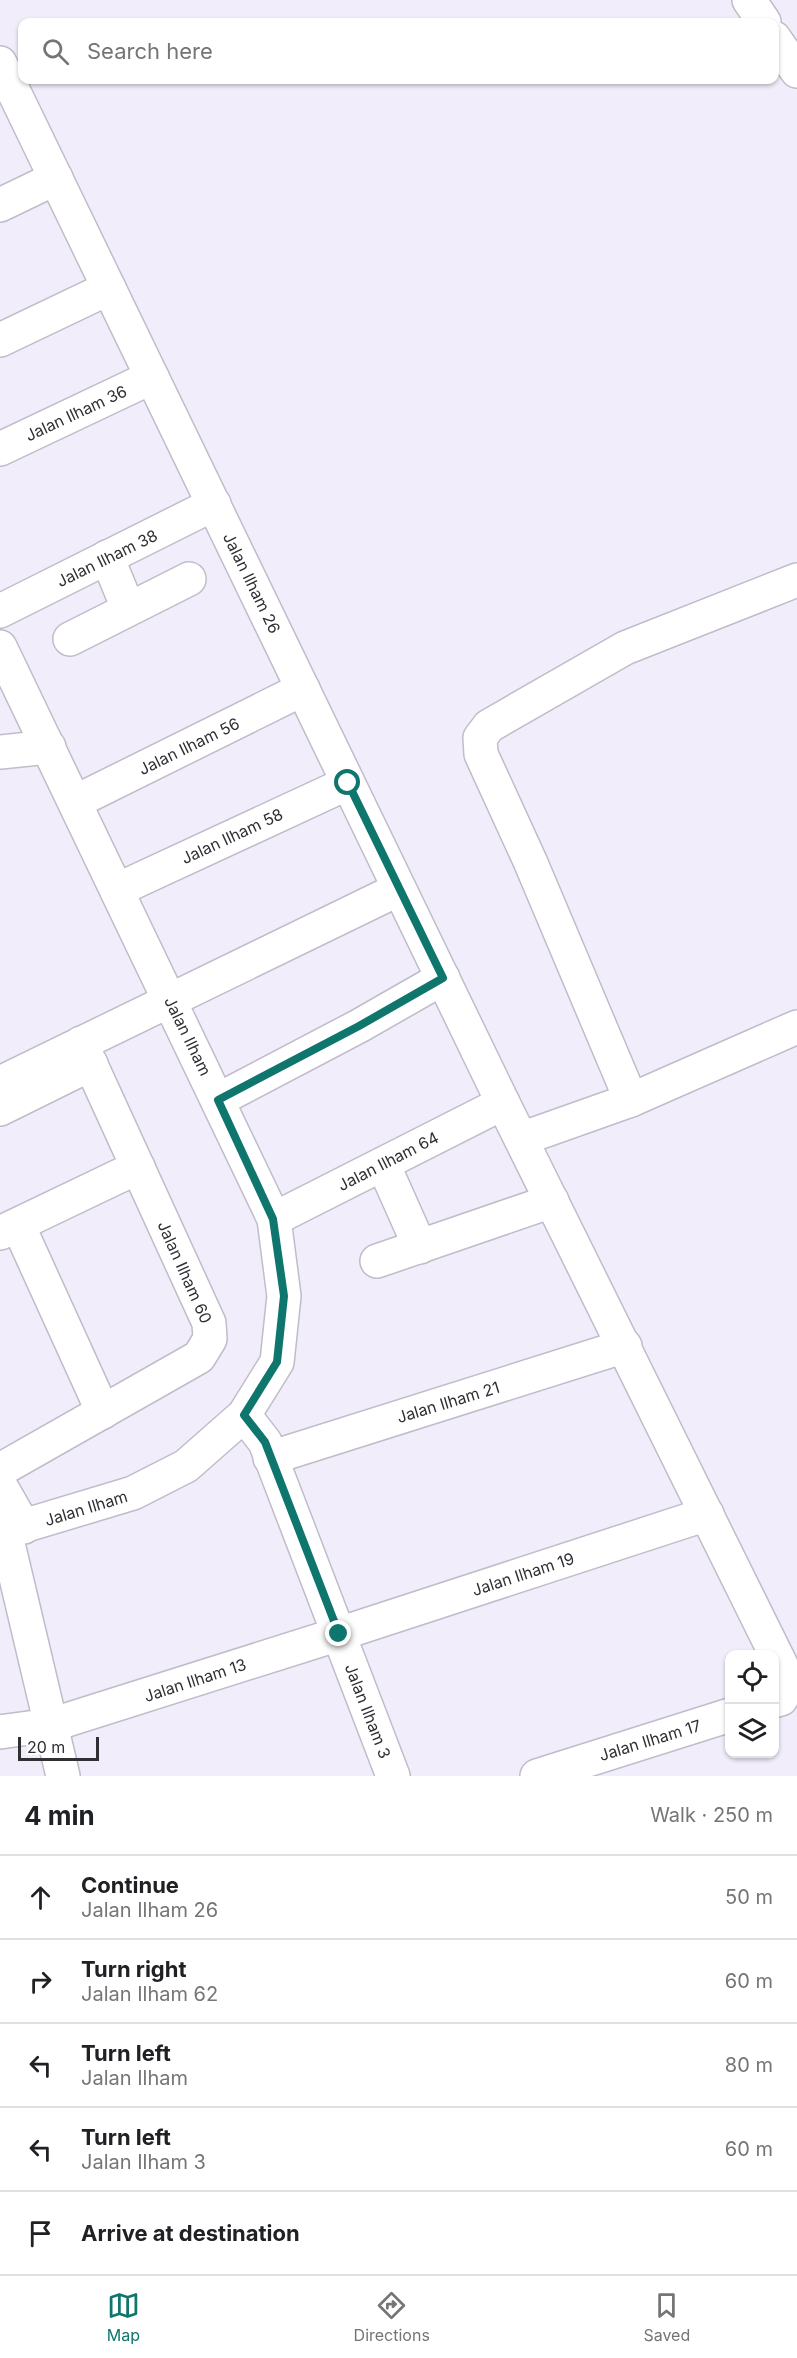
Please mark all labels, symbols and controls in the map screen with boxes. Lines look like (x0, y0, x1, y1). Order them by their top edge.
search box (18, 18, 779, 84)
icon: search (39, 35, 72, 68)
text: Search here (87, 38, 213, 64)
street label: Jalan Ilham 36 (22, 381, 130, 445)
street label: Jalan Ilham 38 (53, 525, 161, 591)
street label: Jalan Ilham 26 (219, 529, 285, 637)
street label: Jalan Ilham 56 (135, 713, 243, 779)
route start (334, 769, 360, 795)
street label: Jalan Ilham 58 (178, 804, 286, 868)
street label: Jalan Ilham (160, 993, 216, 1079)
street label: Jalan Ilham 64 (334, 1127, 442, 1195)
street label: Jalan Ilham 60 (153, 1218, 217, 1326)
street label: Jalan Ilham 21 (394, 1377, 502, 1427)
street label: Jalan Ilham (42, 1486, 130, 1530)
street label: Jalan Ilham 19 (469, 1548, 577, 1600)
route end (325, 1620, 351, 1646)
map controls (725, 1650, 779, 1758)
button: locate (725, 1650, 779, 1704)
street label: Jalan Ilham 13 (141, 1654, 249, 1706)
street label: Jalan Ilham 3 (341, 1661, 395, 1761)
button: layers (725, 1704, 779, 1758)
street label: Jalan Ilham 17 (597, 1715, 703, 1765)
scale bar (18, 1734, 99, 1762)
text: 20 m (27, 1737, 65, 1757)
text: 4 min (24, 1800, 95, 1831)
text: Walk · 250 m (650, 1803, 773, 1827)
text: Continue (81, 1872, 179, 1898)
icon: ahead (24, 1881, 57, 1914)
text: 50 m (725, 1885, 773, 1909)
text: Jalan Ilham 26 (81, 1898, 218, 1922)
text: Turn right (81, 1956, 187, 1982)
icon: right (24, 1965, 57, 1998)
text: 60 m (725, 1969, 773, 1993)
text: Jalan Ilham 62 (81, 1982, 218, 2006)
text: Turn left (81, 2040, 171, 2066)
icon: left (24, 2049, 57, 2082)
text: 80 m (725, 2053, 773, 2077)
text: Jalan Ilham (81, 2066, 188, 2090)
text: Turn left (81, 2124, 171, 2150)
icon: left (24, 2133, 57, 2166)
text: 60 m (725, 2137, 773, 2161)
text: Jalan Ilham 3 (81, 2150, 206, 2174)
icon: arrive (24, 2217, 57, 2250)
text: Arrive at destination (81, 2220, 300, 2246)
tab: Map (107, 2289, 140, 2345)
tab: Directions (354, 2289, 430, 2345)
tab: Saved (643, 2289, 690, 2345)

